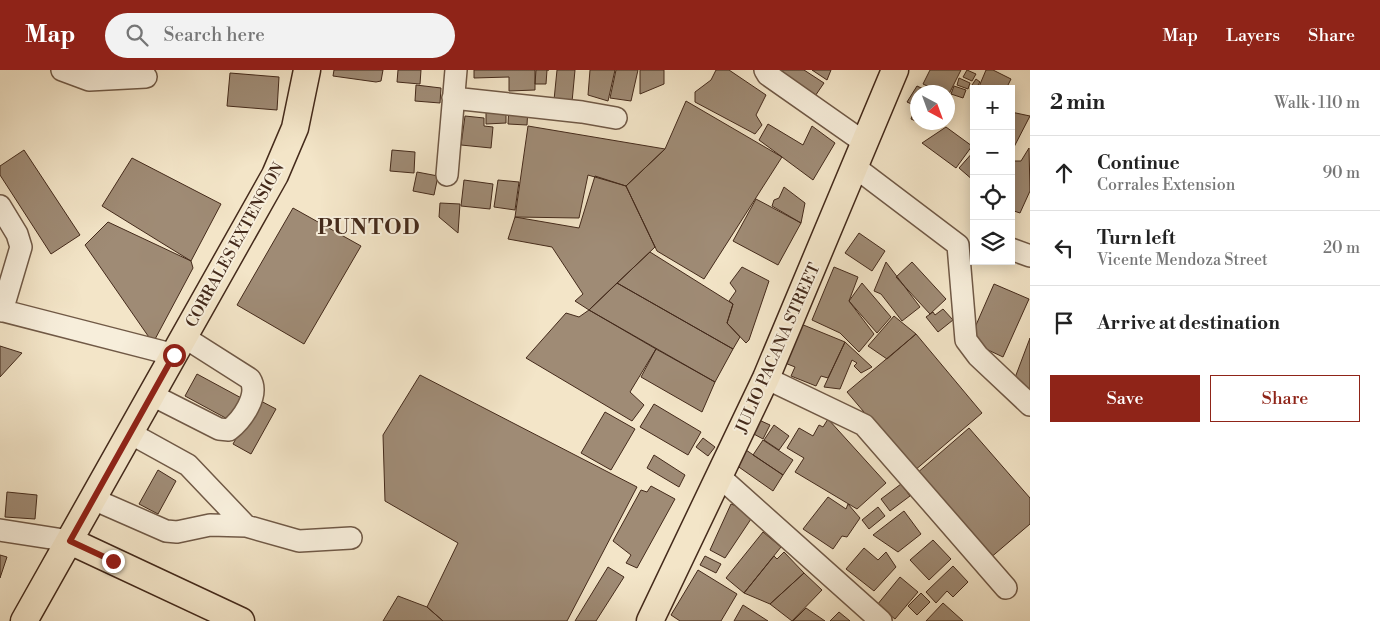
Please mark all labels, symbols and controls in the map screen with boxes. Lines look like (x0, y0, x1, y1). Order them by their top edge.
search box (105, 13, 455, 58)
text: Map (25, 20, 75, 50)
icon: search (123, 21, 151, 49)
text: Search here (163, 23, 265, 47)
text: Map (1163, 24, 1198, 47)
text: Layers (1226, 24, 1280, 47)
text: Share (1308, 24, 1355, 47)
north arrow (910, 85, 955, 130)
map controls (970, 85, 1015, 265)
button: + (970, 85, 1015, 130)
text: 2 min (1050, 90, 1105, 116)
text: Walk · 110 m (1274, 93, 1360, 113)
button: − (970, 130, 1015, 175)
text: Continue (1097, 151, 1180, 175)
street label: CORRALES EXTENSION (181, 159, 289, 331)
icon: ahead (1050, 159, 1078, 187)
text: 90 m (1322, 163, 1360, 183)
button: locate (970, 175, 1015, 220)
text: Corrales Extension (1097, 175, 1235, 195)
district label: PUNTOD (318, 215, 420, 241)
button: layers (970, 220, 1015, 265)
text: Turn left (1097, 226, 1176, 250)
icon: left (1050, 234, 1078, 262)
text: 20 m (1323, 238, 1360, 258)
text: Vicente Mendoza Street (1097, 250, 1268, 270)
street label: JULIO PACANA STREET (731, 260, 825, 437)
icon: arrive (1050, 309, 1078, 337)
text: Arrive at destination (1097, 311, 1280, 335)
route start (163, 344, 186, 367)
button: Save (1050, 375, 1200, 422)
button: Share (1210, 375, 1360, 422)
route end (102, 550, 125, 573)

